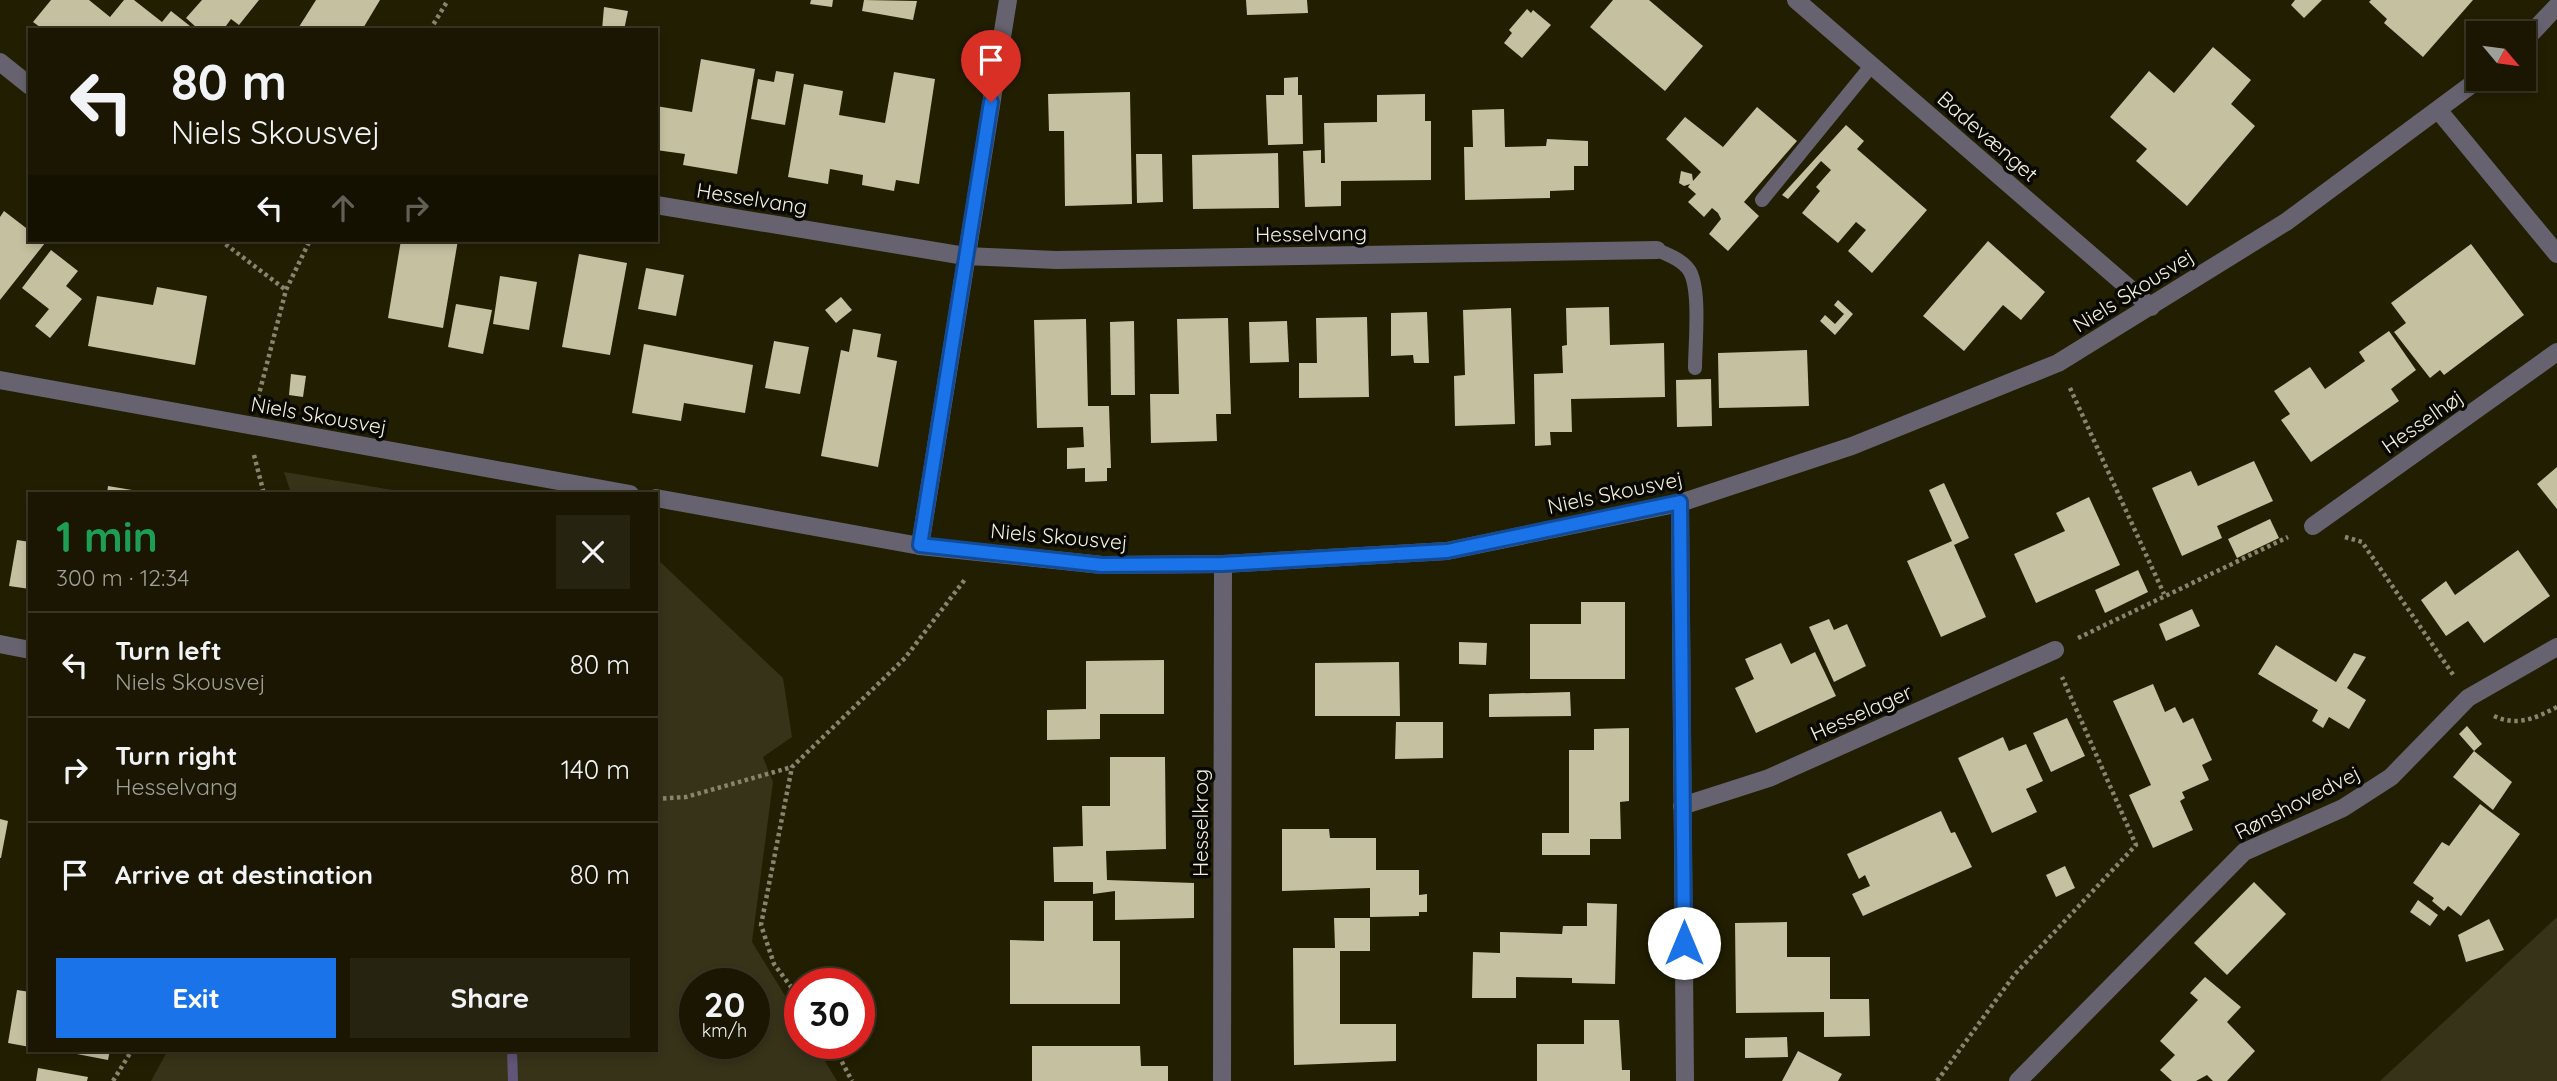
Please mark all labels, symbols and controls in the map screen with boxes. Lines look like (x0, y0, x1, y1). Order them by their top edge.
north arrow (2466, 21, 2536, 91)
map controls (2466, 21, 2536, 91)
pin (961, 30, 1021, 102)
icon: arrive (972, 41, 1010, 79)
text: 80 m (171, 51, 287, 112)
icon: left (56, 56, 147, 147)
street label: Badevænget (1932, 85, 2044, 187)
text: Niels Skousvej (171, 112, 381, 152)
street label: Hesselvang (695, 176, 809, 220)
icon: left (251, 189, 289, 227)
icon: ahead (324, 189, 362, 227)
icon: right (397, 189, 435, 227)
street label: Hesselvang (1255, 219, 1367, 247)
street label: Niels Skousvej (2068, 243, 2198, 337)
street label: Hesselhøj (2376, 383, 2468, 459)
street label: Niels Skousvej (249, 390, 389, 440)
street label: Niels Skousvej (1545, 465, 1685, 519)
text: 1 min (56, 510, 158, 563)
button: close (556, 515, 630, 589)
street label: Niels Skousvej (989, 517, 1129, 555)
text: 300 m · 12:34 (56, 563, 189, 592)
text: Turn left (115, 634, 222, 667)
icon: left (56, 646, 94, 684)
text: 80 m (570, 648, 630, 681)
text: Niels Skousvej (115, 667, 266, 696)
street label: Hesselager (1806, 678, 1916, 746)
text: Turn right (115, 739, 237, 772)
icon: right (56, 751, 94, 789)
text: 140 m (561, 753, 630, 786)
street label: Rønshovedvej (2230, 759, 2364, 845)
street label: Hesselkrog (1187, 769, 1213, 877)
text: Hesselvang (115, 772, 238, 801)
icon: arrive (56, 856, 94, 894)
text: Arrive at destination (115, 858, 373, 891)
text: 80 m (570, 858, 630, 891)
position arrow (1647, 906, 1721, 980)
button: Exit (56, 958, 336, 1038)
button: Share (350, 958, 630, 1038)
speed limit sign: 30 (784, 968, 875, 1059)
text: 20 (704, 982, 745, 1026)
text: km/h (702, 1019, 747, 1042)

